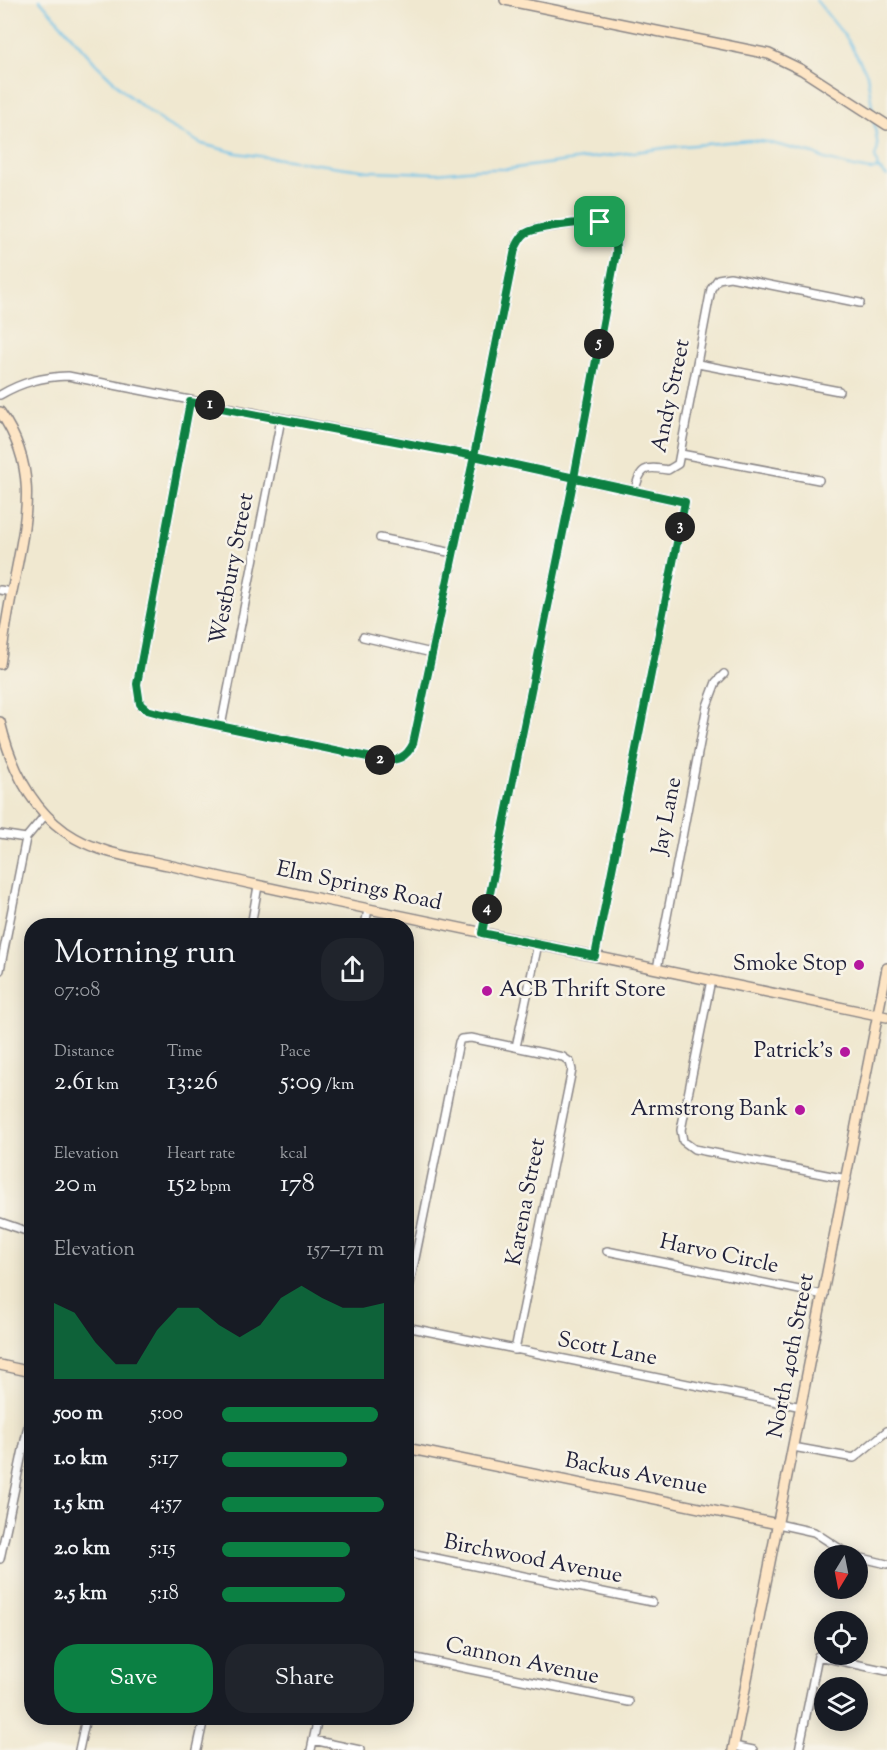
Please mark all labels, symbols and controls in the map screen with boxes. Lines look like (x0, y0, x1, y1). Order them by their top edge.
pin (574, 196, 625, 247)
icon: arrive (583, 205, 616, 238)
pin: 5 (584, 329, 614, 359)
text: 5 (596, 332, 602, 355)
street label: Andy Street (644, 336, 700, 456)
pin: 1 (195, 390, 225, 420)
text: 1 (207, 393, 213, 416)
street label: Westbury Street (203, 490, 263, 648)
pin: 3 (665, 512, 695, 542)
text: 3 (677, 515, 683, 538)
pin: 2 (365, 745, 395, 775)
text: 2 (376, 748, 384, 771)
street label: Jay Lane (645, 775, 691, 858)
street label: Elm Springs Road (273, 854, 445, 920)
pin: 4 (472, 894, 502, 924)
text: 4 (483, 897, 491, 920)
text: Morning run (54, 930, 236, 978)
button: share (321, 938, 384, 1001)
place label: Smoke Stop (733, 949, 847, 981)
marker: Smoke Stop (852, 958, 866, 972)
place label: ACB Thrift Store (499, 975, 666, 1007)
text: 07:08 (54, 977, 100, 1006)
marker: ACB Thrift Store (480, 984, 494, 998)
place label: Patrick's (754, 1036, 833, 1068)
text: Distance (54, 1041, 114, 1064)
text: Time (167, 1041, 203, 1064)
text: Pace (280, 1041, 311, 1064)
marker: Patrick's (838, 1045, 852, 1059)
text: 2.61 (54, 1064, 94, 1101)
text: 13:26 (167, 1064, 218, 1101)
text: 5:09 (280, 1064, 322, 1101)
text: km (94, 1074, 119, 1097)
text: /km (322, 1074, 354, 1097)
place label: Armstrong Bank (630, 1094, 788, 1126)
marker: Armstrong Bank (793, 1103, 807, 1117)
street label: Karena Street (499, 1135, 555, 1268)
text: Elevation (54, 1143, 119, 1166)
text: Heart rate (167, 1143, 235, 1166)
text: kcal (280, 1143, 308, 1166)
text: 20 (54, 1166, 80, 1203)
text: 152 (167, 1166, 197, 1203)
text: 178 (280, 1166, 315, 1203)
text: m (80, 1176, 97, 1199)
text: bpm (197, 1176, 231, 1199)
street label: Harvo Circle (657, 1227, 781, 1283)
text: Elevation (54, 1236, 135, 1265)
text: 157–171 m (307, 1236, 384, 1265)
street label: North 40th Street (760, 1271, 824, 1441)
street label: Scott Lane (554, 1325, 660, 1375)
text: 500 m (54, 1400, 103, 1429)
text: 5:00 (150, 1400, 183, 1429)
text: 1.0 km (54, 1445, 108, 1474)
text: 5:17 (150, 1445, 179, 1474)
street label: Backus Avenue (562, 1445, 710, 1505)
text: 1.5 km (54, 1490, 104, 1519)
text: 4:57 (150, 1490, 182, 1519)
street label: Birchwood Avenue (441, 1527, 625, 1593)
text: 2.0 km (54, 1535, 110, 1564)
text: 5:15 (150, 1535, 176, 1564)
north arrow (814, 1545, 868, 1599)
map controls (814, 1545, 868, 1731)
text: 2.5 km (54, 1580, 107, 1609)
text: 5:18 (150, 1580, 179, 1609)
button: locate (814, 1611, 868, 1665)
street label: Cannon Avenue (442, 1630, 602, 1694)
button: Save (54, 1644, 213, 1713)
button: Share (225, 1644, 384, 1713)
button: layers (814, 1677, 868, 1731)

